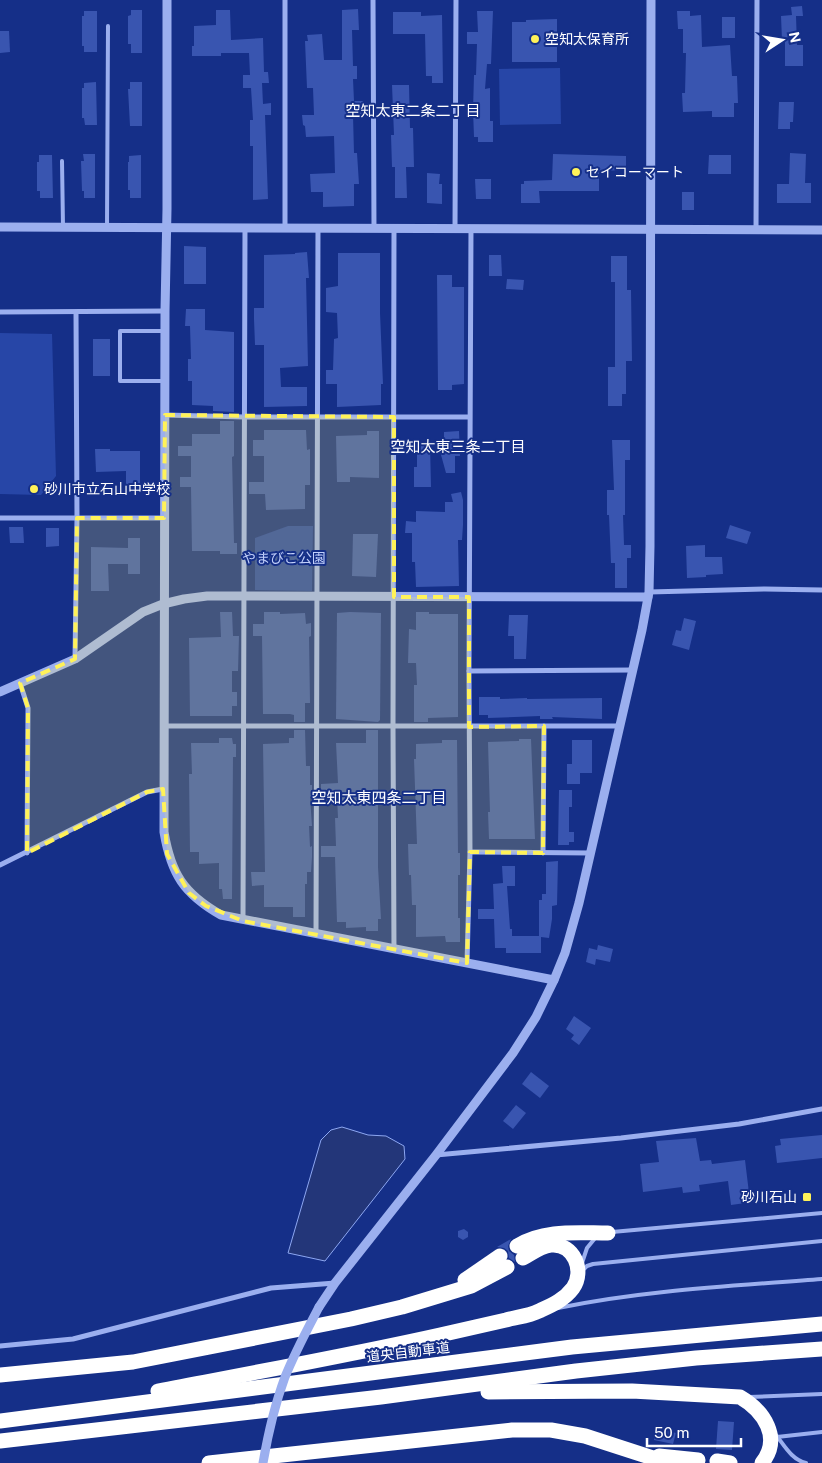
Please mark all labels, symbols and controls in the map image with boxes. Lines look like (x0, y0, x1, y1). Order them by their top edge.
north arrow (757, 15, 807, 65)
text: N (786, 30, 804, 44)
place label: 空知太保育所 (545, 31, 629, 47)
marker: 空知太保育所 (529, 33, 541, 45)
district label: 空知太東二条二丁目 (345, 102, 481, 119)
place label: セイコーマート (586, 164, 684, 180)
marker: セイコーマート (570, 166, 582, 178)
district label: 空知太東三条二丁目 (390, 438, 526, 455)
place label: 砂川市立石山中学校 (44, 481, 170, 497)
marker: 砂川市立石山中学校 (28, 483, 40, 495)
park label: やまびこ公園 (242, 550, 326, 566)
district label: 空知太東四条二丁目 (311, 789, 447, 806)
place label: 砂川石山 (741, 1189, 797, 1205)
marker: 砂川石山 (801, 1191, 813, 1203)
street label: 道央自動車道 (365, 1339, 451, 1365)
scale bar (647, 1416, 741, 1448)
text: 50 m (654, 1424, 689, 1441)

